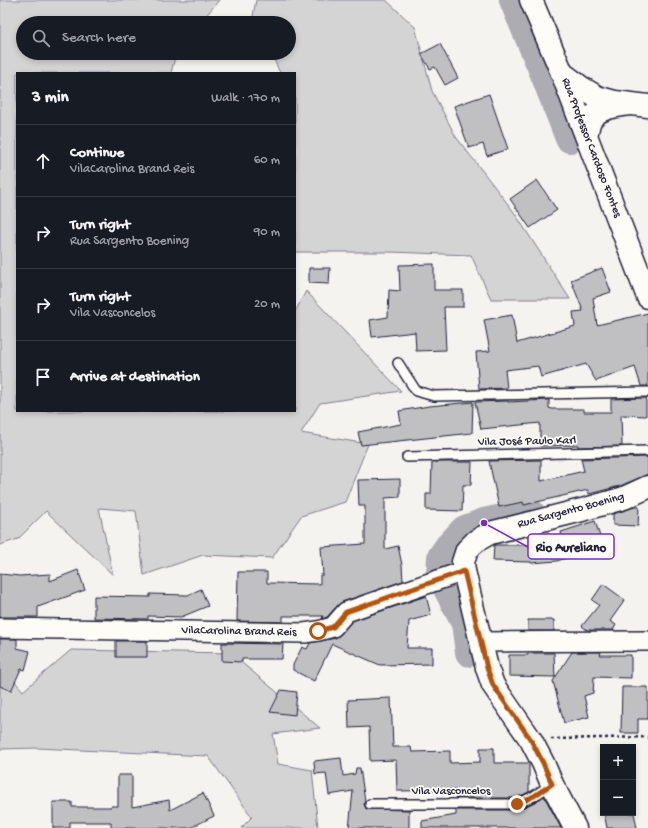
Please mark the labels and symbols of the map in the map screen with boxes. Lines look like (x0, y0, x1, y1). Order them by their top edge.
street label: Rua Professor Cardoso Fontes (558, 76, 624, 220)
street label: Vila José Paulo Karl (477, 434, 577, 450)
street label: Rua Sargento Boening (516, 490, 626, 532)
callout: Rio Aureliano (528, 534, 614, 559)
text: Rio Aureliano (535, 541, 606, 556)
route start (309, 622, 327, 640)
street label: VilaCarolina Brand Reis (180, 624, 297, 640)
street label: Vila Vasconcelos (411, 785, 491, 799)
route end (508, 795, 526, 813)

